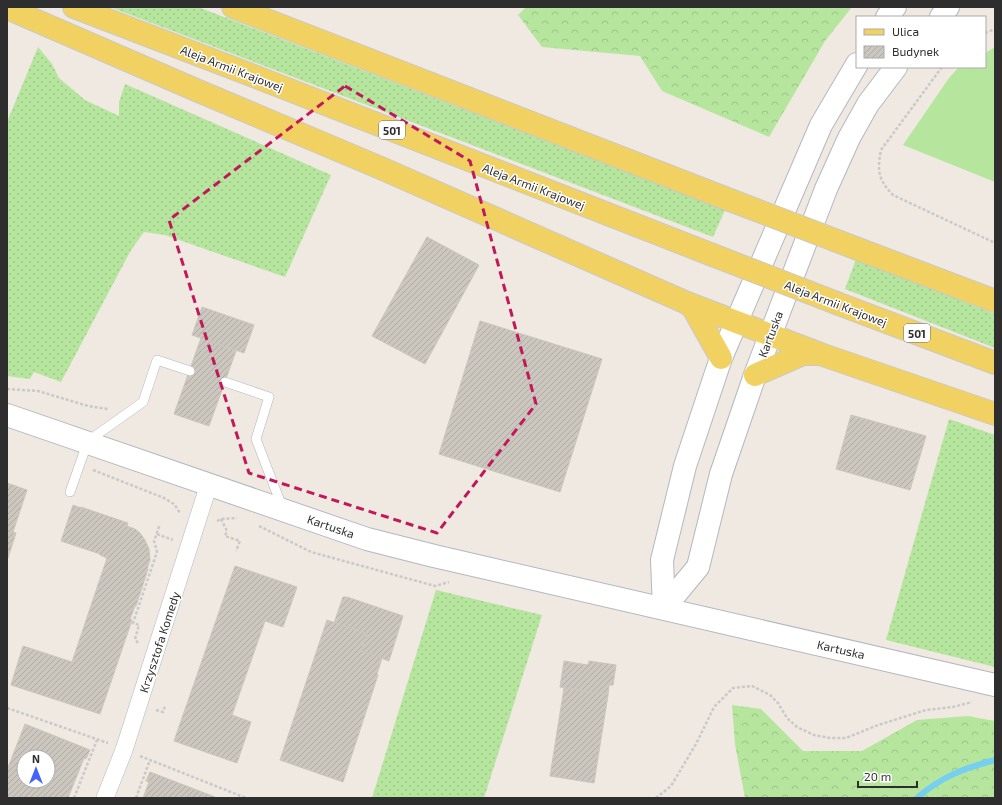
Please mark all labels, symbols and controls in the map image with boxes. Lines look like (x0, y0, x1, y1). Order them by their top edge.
legend (856, 16, 986, 68)
text: Ulica (892, 24, 919, 38)
street label: Aleja Armii Krajowej (179, 42, 285, 95)
text: Budynek (892, 44, 939, 58)
road number: 501 (379, 121, 405, 139)
street label: Aleja Armii Krajowej (481, 160, 587, 213)
street label: Aleja Armii Krajowej (783, 277, 889, 330)
street label: Kartuska (755, 309, 785, 359)
road number: 501 (904, 324, 930, 342)
street label: Kartuska (306, 511, 356, 541)
street label: Krzysztofa Komedy (136, 589, 182, 694)
street label: Kartuska (816, 637, 866, 661)
north arrow (16, 749, 56, 789)
text: N (32, 752, 40, 765)
scale bar (858, 763, 917, 789)
text: 20 m (864, 769, 891, 783)

